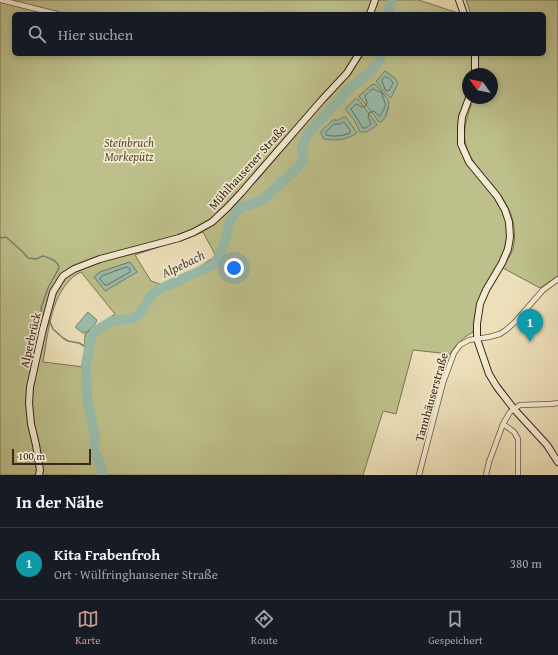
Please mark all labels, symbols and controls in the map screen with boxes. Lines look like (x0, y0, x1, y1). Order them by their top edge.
search box (12, 12, 546, 56)
icon: search (26, 23, 48, 45)
text: Hier suchen (58, 24, 133, 45)
north arrow (462, 68, 498, 104)
street label: Mühlhausener Straße (204, 121, 290, 213)
park label: Steinbruch Morkepütz (104, 134, 154, 165)
water label: Alpebach (157, 245, 208, 283)
your location (224, 258, 244, 278)
pin: 1 (517, 309, 543, 342)
street label: Alperbrück (15, 310, 45, 369)
street label: Tannhäuserstraße (410, 350, 452, 443)
scale bar (12, 447, 91, 466)
text: 100 m (18, 448, 45, 464)
text: In der Nähe (16, 489, 104, 514)
text: Kita Frabenfroh (54, 544, 160, 565)
text: 1 (26, 554, 32, 573)
text: 380 m (510, 554, 542, 573)
text: Ort · Wülfringhausener Straße (54, 565, 218, 584)
tab: Karte (75, 608, 100, 648)
tab: Route (251, 608, 278, 648)
tab: Gespeichert (428, 608, 483, 648)

